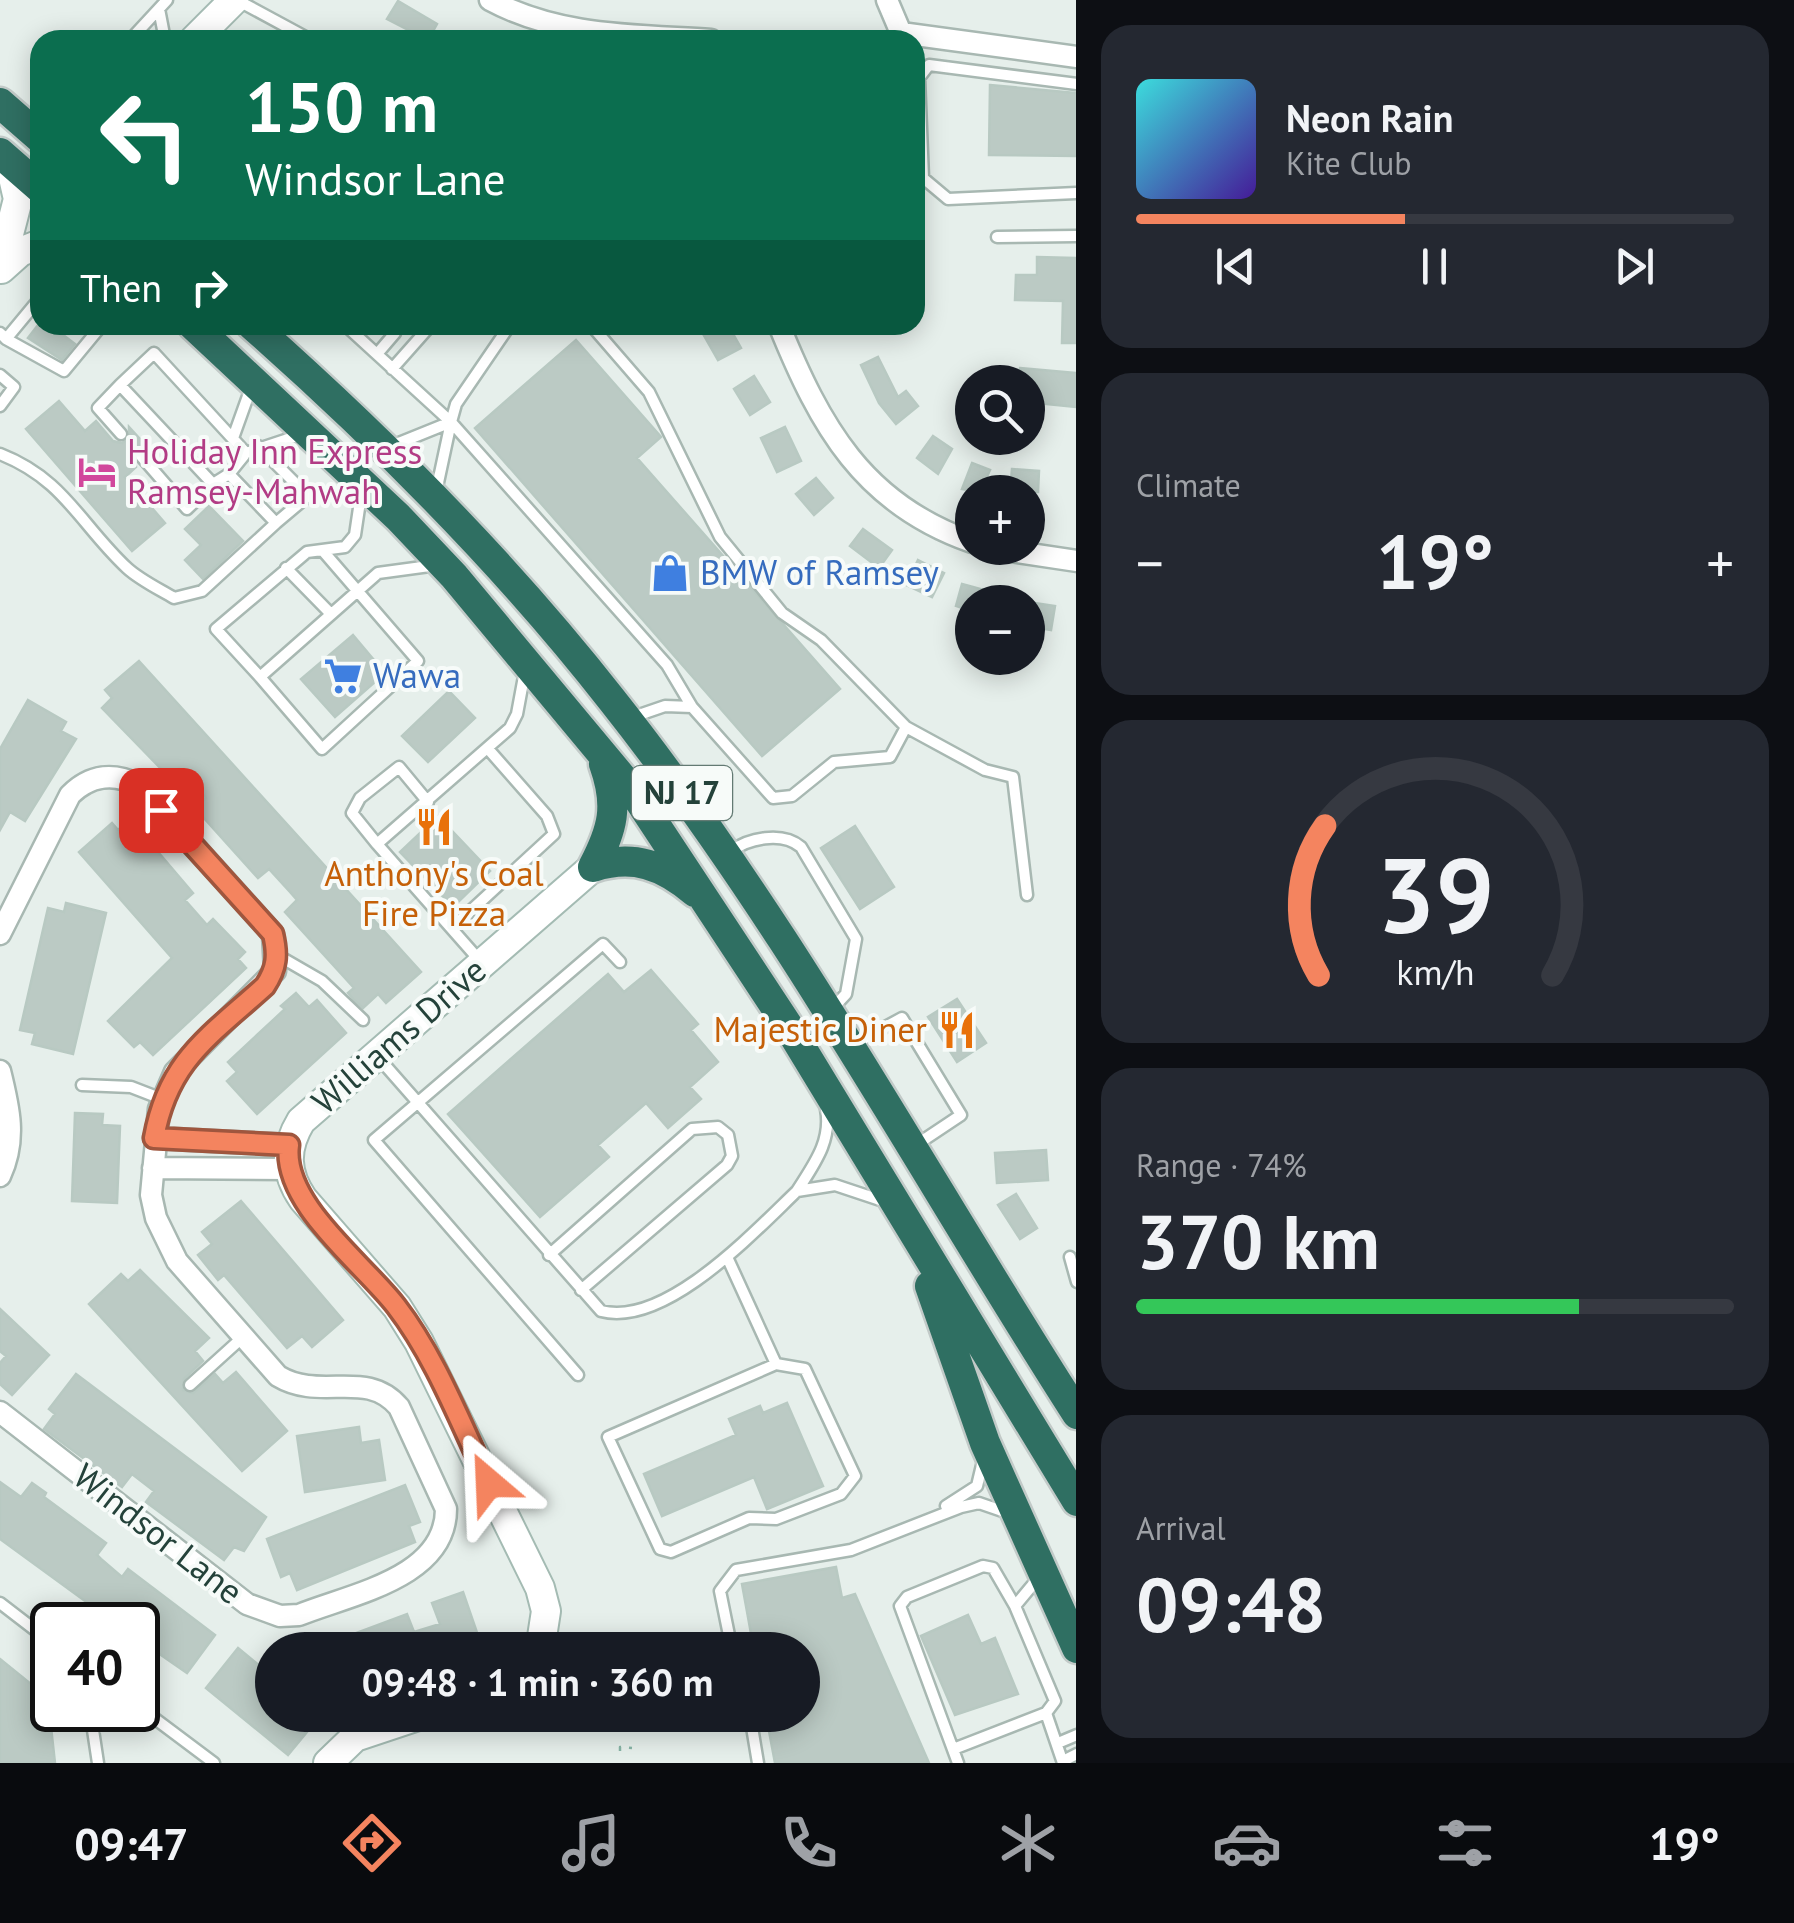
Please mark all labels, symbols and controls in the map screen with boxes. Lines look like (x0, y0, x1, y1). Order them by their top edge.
text: 150 m (245, 61, 438, 151)
icon: left (80, 70, 210, 200)
text: Neon Rain (1286, 93, 1453, 142)
text: Kite Club (1286, 142, 1412, 184)
text: Windsor Lane (245, 149, 506, 207)
icon: previous (1208, 239, 1263, 294)
icon: pause (1407, 239, 1462, 294)
icon: next (1607, 239, 1662, 294)
icon: right (182, 260, 237, 315)
text: Then (80, 263, 162, 312)
map controls (955, 365, 1045, 675)
button: search (955, 365, 1045, 455)
place label: Holiday Inn Express Ramsey-Mahwah (127, 428, 422, 514)
hotel icon: Holiday Inn Express Ramsey-Mahwah (76, 451, 118, 493)
text: Climate (1136, 464, 1241, 506)
button: + (955, 475, 1045, 565)
text: 19° (1376, 513, 1494, 610)
text: − (1136, 527, 1164, 598)
text: + (1706, 527, 1734, 598)
place label: BMW of Ramsey (700, 549, 939, 595)
shop icon: BMW of Ramsey (649, 552, 691, 594)
button: − (955, 585, 1045, 675)
place label: Wawa (373, 652, 461, 698)
supermarket icon: Wawa (322, 655, 364, 697)
road number: NJ 17 (632, 766, 732, 820)
pin (119, 768, 204, 853)
icon: arrive (134, 783, 189, 838)
restaurant icon: Anthony's Coal Fire Pizza (413, 806, 455, 848)
text: 39 (1376, 827, 1494, 962)
place label: Anthony's Coal Fire Pizza (324, 850, 544, 936)
street label: Williams Drive (302, 947, 495, 1124)
text: km/h (1396, 949, 1474, 995)
place label: Majestic Diner (713, 1006, 927, 1052)
restaurant icon: Majestic Diner (936, 1009, 978, 1051)
text: Range · 74% (1136, 1144, 1307, 1186)
text: 370 km (1136, 1193, 1380, 1290)
position arrow (437, 1431, 541, 1535)
street label: Windsor Lane (65, 1453, 253, 1614)
text: Arrival (1136, 1507, 1226, 1549)
text: 09:48 (1136, 1556, 1326, 1653)
speed limit sign: 40 (30, 1602, 160, 1732)
text: 09:48 · 1 min · 360 m (362, 1657, 713, 1706)
icon: directions (337, 1808, 407, 1878)
icon: music (556, 1808, 626, 1878)
icon: phone (774, 1808, 844, 1878)
icon: climate (993, 1808, 1063, 1878)
icon: car (1212, 1808, 1282, 1878)
icon: filters (1430, 1808, 1500, 1878)
text: 09:47 (74, 1814, 188, 1872)
text: 19° (1649, 1814, 1720, 1872)

